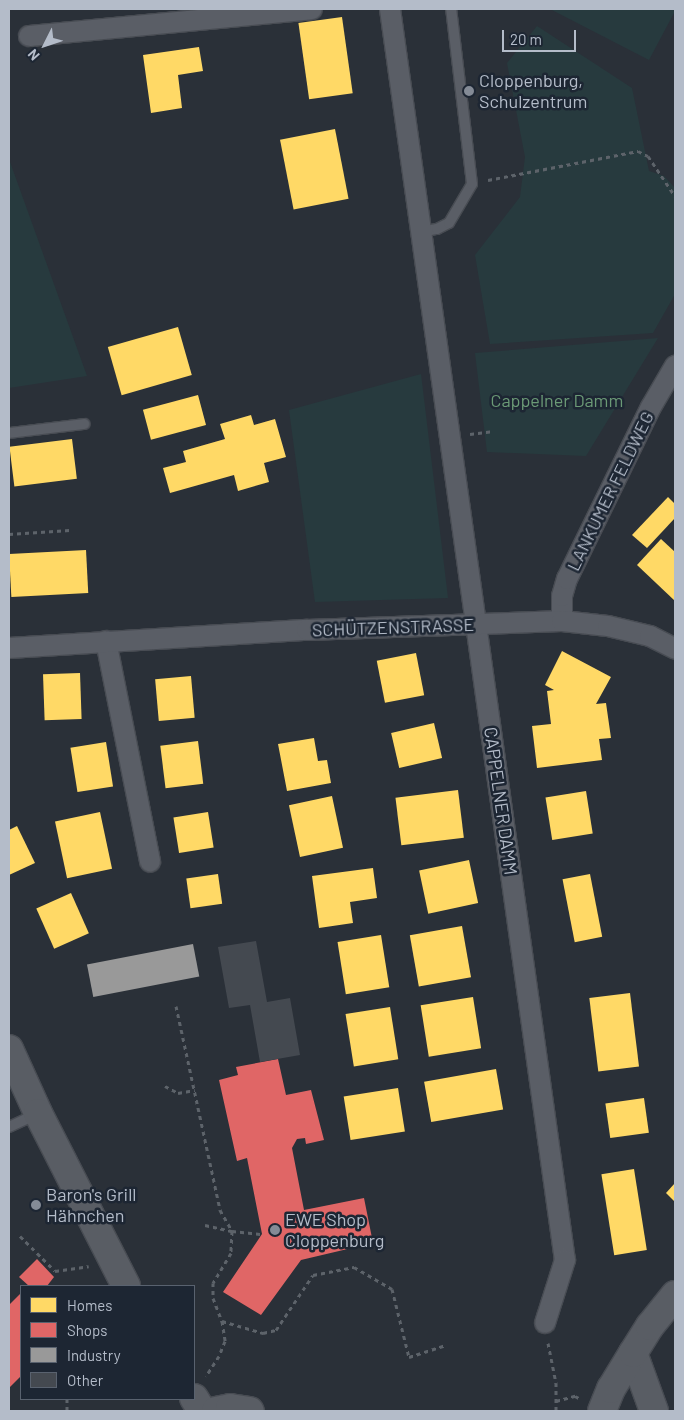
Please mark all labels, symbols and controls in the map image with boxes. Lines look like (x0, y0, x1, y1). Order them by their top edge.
north arrow (20, 20, 70, 70)
scale bar (504, 20, 578, 52)
text: 20 m (510, 30, 542, 48)
text: N (24, 46, 43, 64)
place label: Cloppenburg, Schulzentrum (479, 70, 587, 112)
marker: Cloppenburg, Schulzentrum (463, 85, 475, 97)
park label: Cappelner Damm (491, 389, 623, 411)
street label: LANKUMER FELDWEG (562, 408, 658, 574)
street label: SCHÜTZENSTRASSE (312, 613, 474, 641)
street label: CAPPELNER DAMM (480, 726, 522, 876)
place label: Baron's Grill Hähnchen (46, 1184, 136, 1226)
marker: Baron's Grill Hähnchen (30, 1199, 42, 1211)
place label: EWE Shop Cloppenburg (285, 1209, 384, 1252)
marker: EWE Shop Cloppenburg (269, 1224, 281, 1236)
legend (20, 1285, 195, 1400)
text: Homes (67, 1296, 112, 1314)
text: Shops (67, 1321, 107, 1339)
text: Industry (67, 1346, 121, 1364)
text: Other (67, 1371, 103, 1389)

